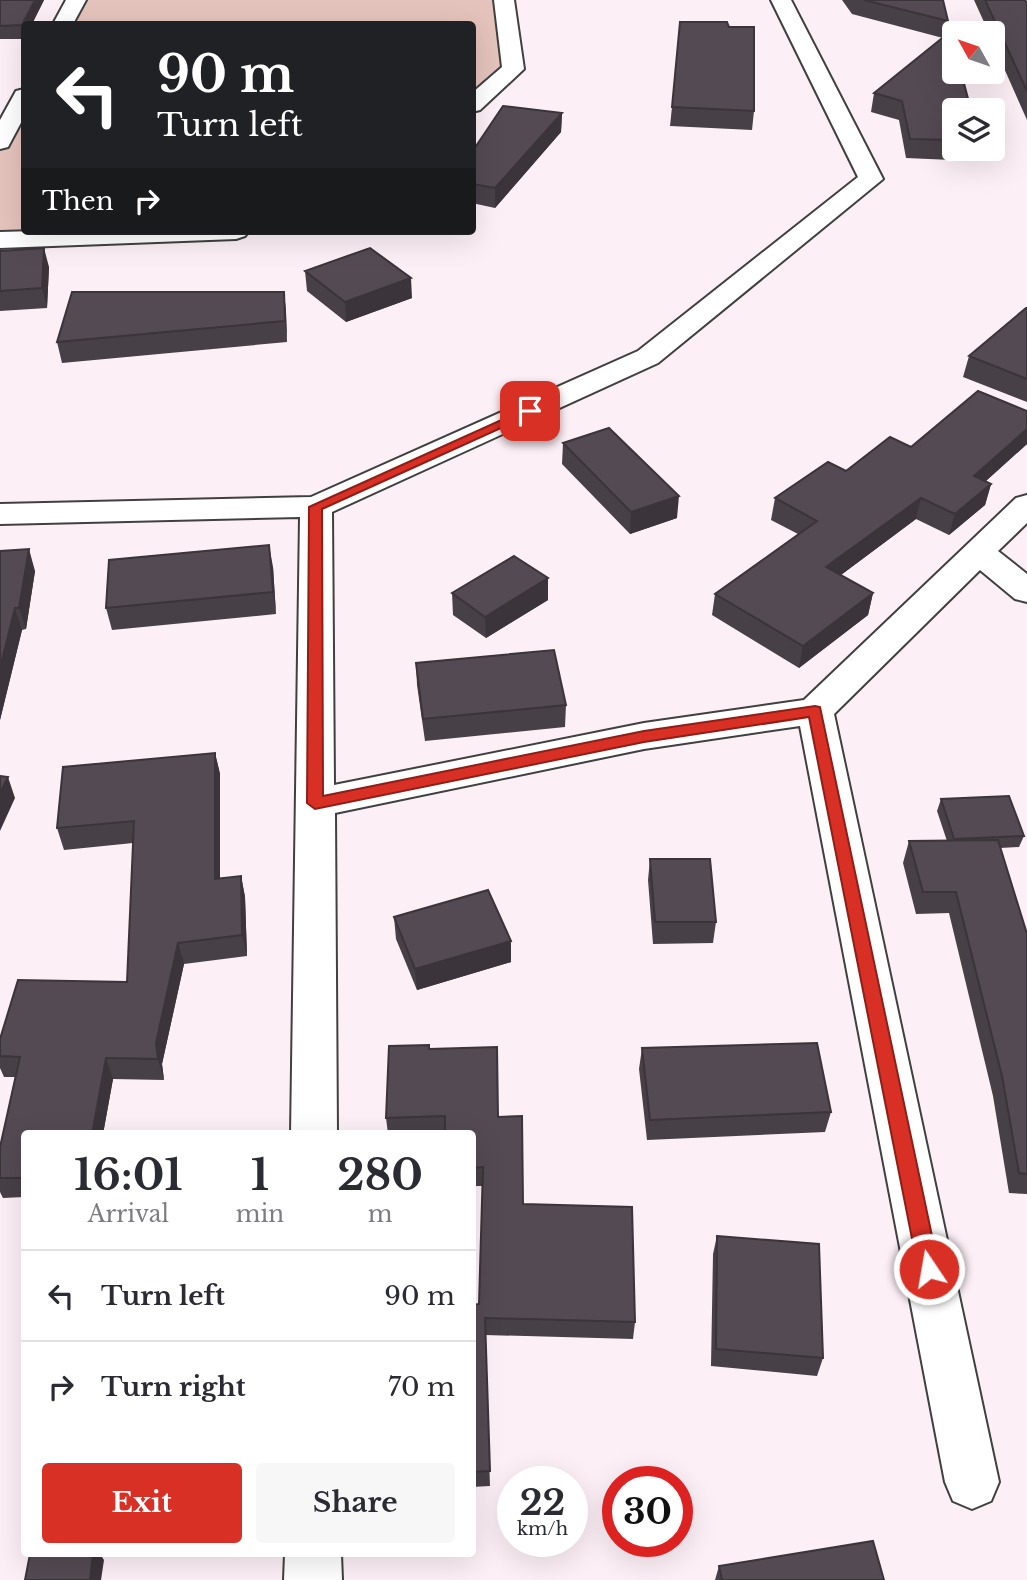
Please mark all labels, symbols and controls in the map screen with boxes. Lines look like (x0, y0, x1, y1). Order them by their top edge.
north arrow (942, 21, 1004, 84)
map controls (942, 21, 1005, 161)
text: 90 m (157, 44, 294, 105)
icon: left (42, 49, 133, 140)
button: layers (942, 98, 1005, 161)
text: Turn left (157, 105, 303, 145)
icon: right (128, 182, 166, 220)
text: Then (42, 185, 114, 217)
pin (500, 381, 560, 441)
icon: arrive (511, 392, 549, 430)
text: 16:01 (74, 1149, 183, 1201)
text: 1 (251, 1149, 269, 1201)
text: 280 (337, 1149, 423, 1201)
text: Arrival (88, 1200, 169, 1228)
text: min (236, 1200, 284, 1228)
text: m (368, 1200, 392, 1228)
position arrow (892, 1232, 966, 1306)
icon: left (42, 1277, 80, 1315)
text: Turn left (101, 1280, 225, 1312)
text: 90 m (384, 1280, 455, 1312)
icon: right (42, 1368, 80, 1406)
text: Turn right (101, 1371, 246, 1403)
text: 70 m (388, 1371, 455, 1403)
button: Exit (42, 1463, 242, 1543)
button: Share (256, 1463, 455, 1543)
speed limit sign: 30 (602, 1466, 693, 1557)
text: 22 (520, 1481, 565, 1524)
text: km/h (517, 1518, 568, 1540)

